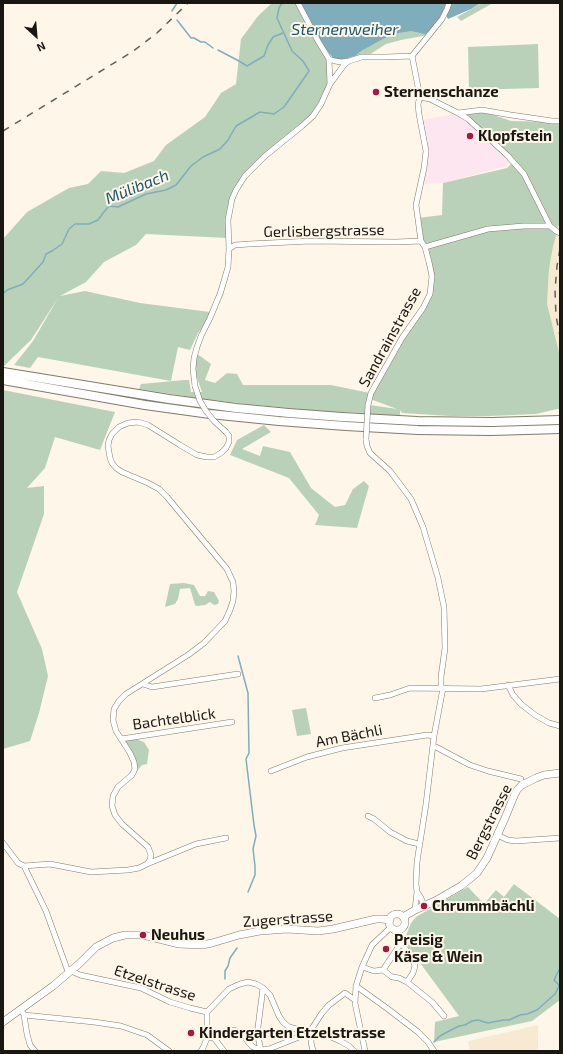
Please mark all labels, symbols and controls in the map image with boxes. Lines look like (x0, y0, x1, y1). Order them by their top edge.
north arrow (16, 16, 56, 56)
water label: Sternenweiher (291, 20, 399, 40)
text: N (35, 40, 48, 55)
place label: Sternenschanze (384, 83, 499, 101)
marker: Sternenschanze (371, 87, 381, 97)
place label: Klopfstein (478, 127, 552, 145)
marker: Klopfstein (465, 131, 475, 141)
water label: Mülibach (102, 166, 172, 208)
street label: Gerlisbergstrasse (263, 221, 385, 241)
street label: Sandrainstrasse (355, 284, 425, 390)
street label: Bachtelblick (131, 704, 217, 734)
street label: Am Bächli (314, 721, 384, 751)
street label: Bergstrasse (462, 781, 516, 863)
place label: Chrummbächli (432, 897, 535, 915)
marker: Chrummbächli (419, 901, 429, 911)
street label: Zugerstrasse (242, 907, 334, 931)
place label: Neuhus (151, 926, 205, 944)
marker: Neuhus (138, 930, 148, 940)
place label: Preisig Käse & Wein (394, 931, 482, 966)
marker: Preisig Käse & Wein (381, 944, 391, 954)
street label: Etzelstrasse (112, 961, 198, 1005)
place label: Kindergarten Etzelstrasse (199, 1024, 385, 1042)
marker: Kindergarten Etzelstrasse (186, 1028, 196, 1038)

